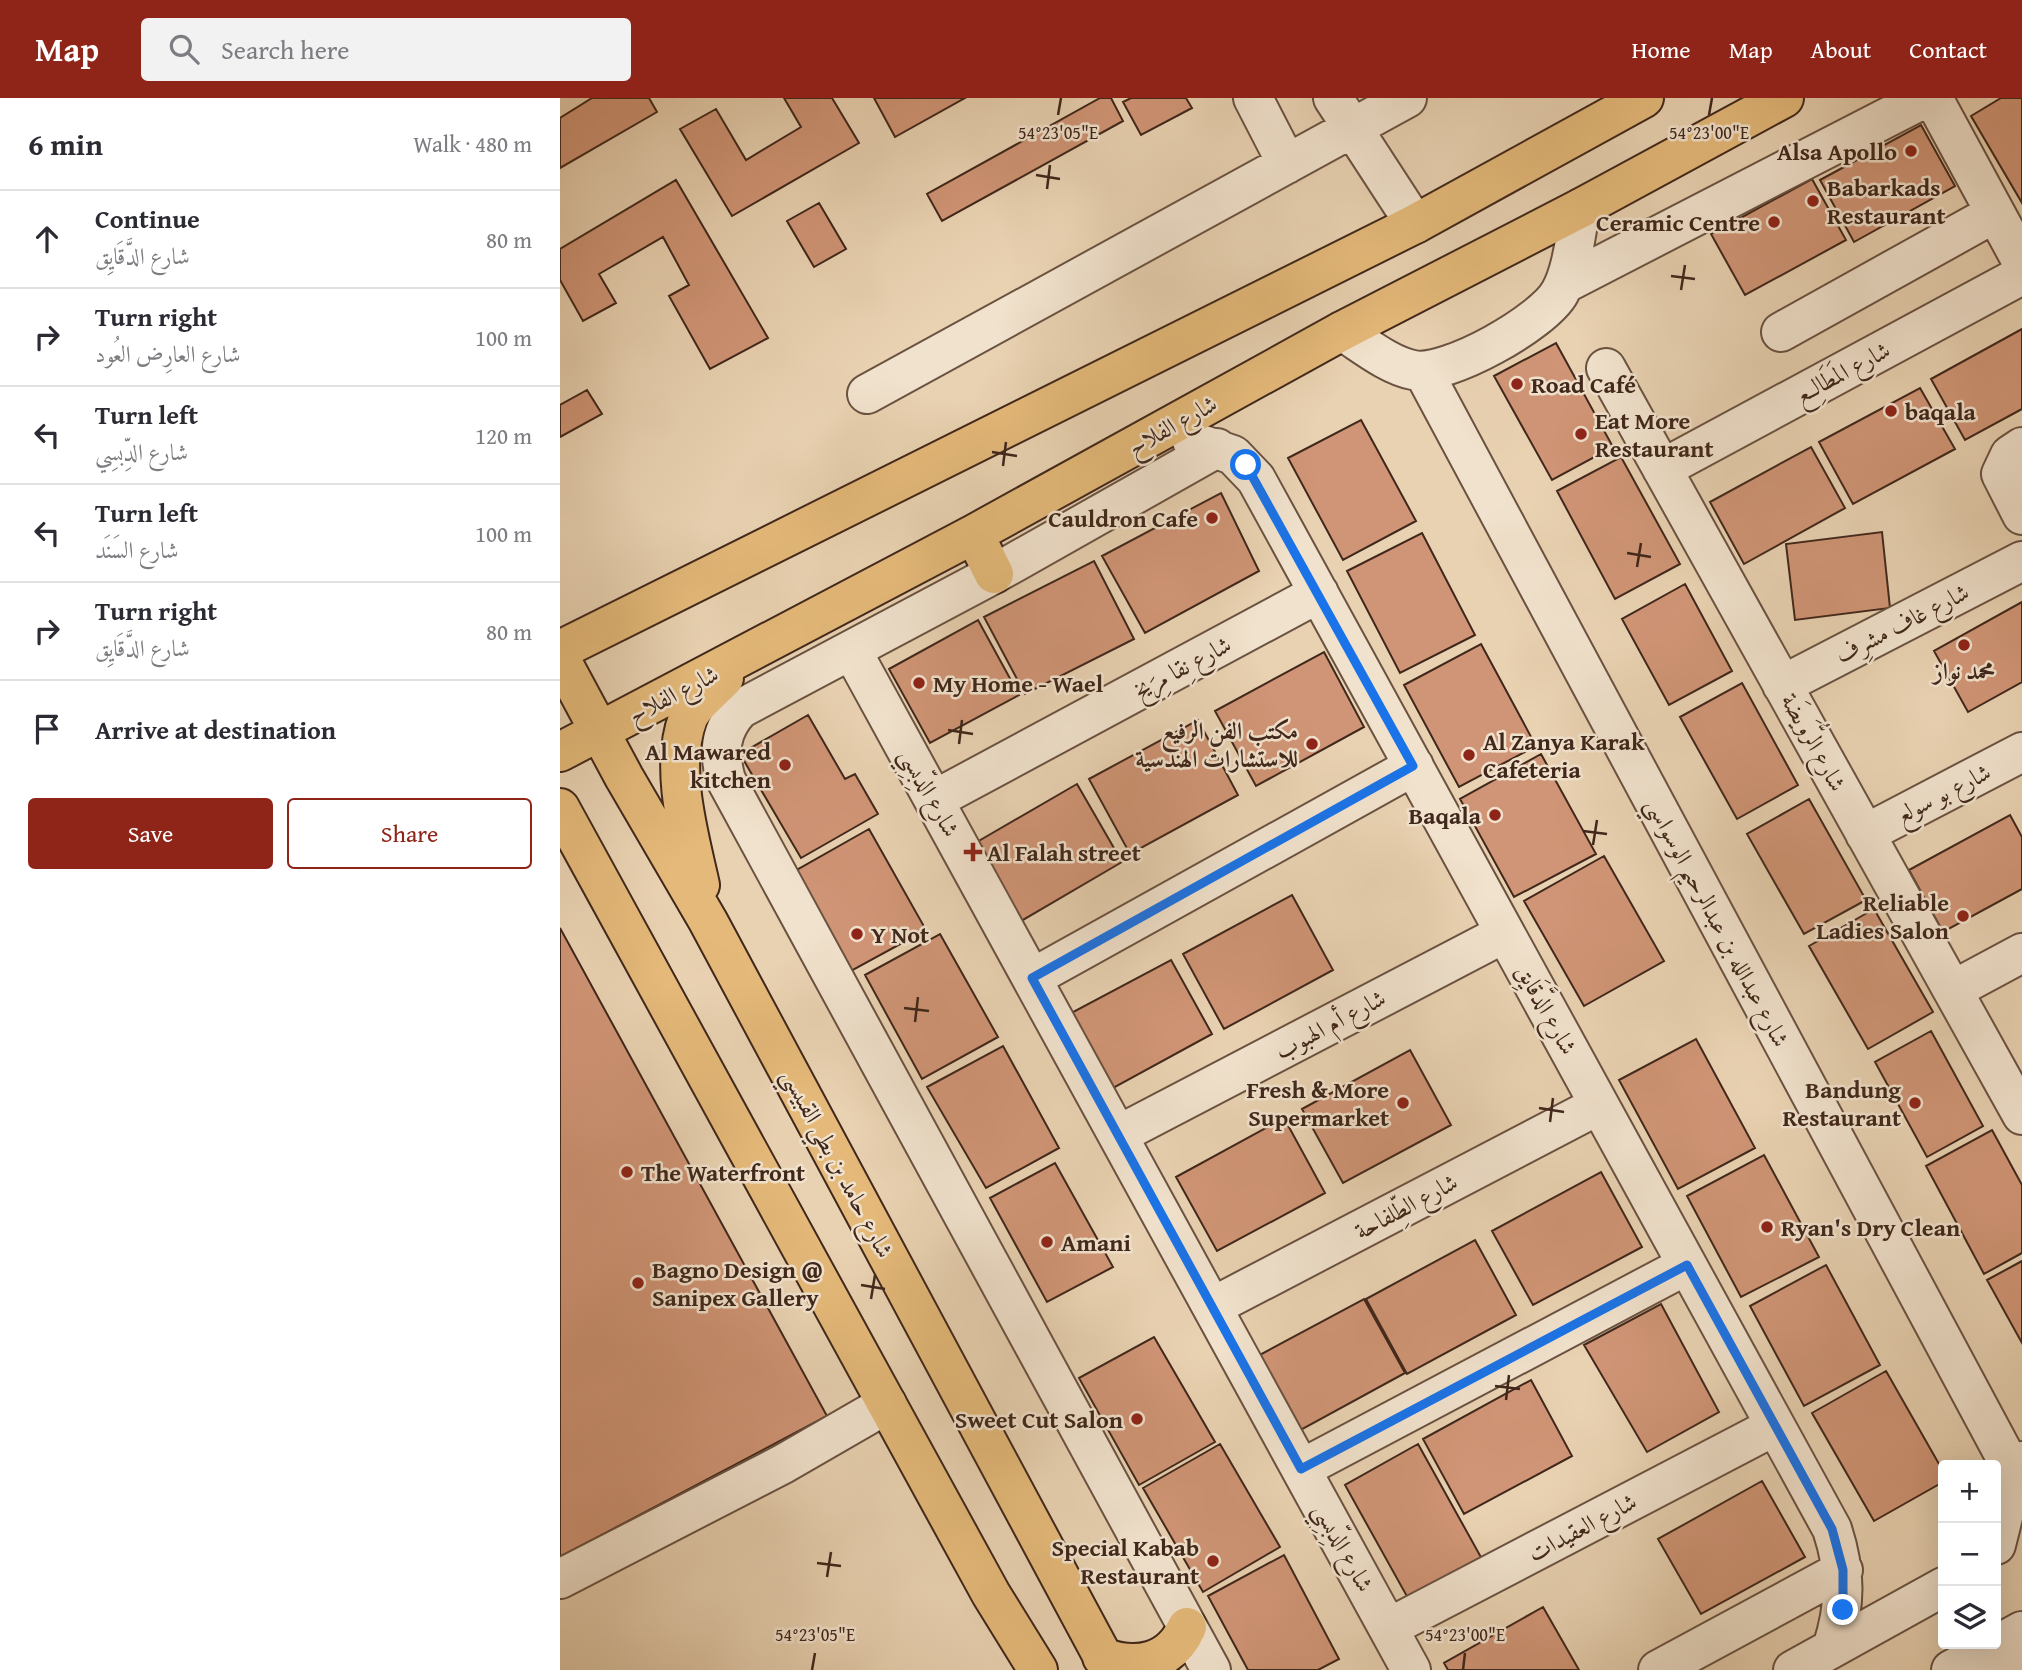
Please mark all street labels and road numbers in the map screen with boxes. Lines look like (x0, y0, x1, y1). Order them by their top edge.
street label: شارع المَطَالِع (1788, 332, 1899, 416)
street label: شارع الفلاح (1121, 386, 1225, 468)
street label: شارع غاف مشرِف (1829, 574, 1976, 674)
street label: شارع نِقا مِرَيخ (1127, 627, 1239, 710)
street label: شارع الفلاح (621, 656, 726, 735)
street label: شارع الرُّوَيضَة (1770, 684, 1860, 799)
street label: شارع الدِّبسِي (887, 741, 969, 845)
street label: شارع بو سولع (1889, 754, 1999, 836)
street label: شارع عبدالله بن عبدالرحيم الوسواسي (1631, 791, 1799, 1056)
street label: شارع الدَّقَايِق (1505, 956, 1588, 1062)
street label: شارع أم الهبوب (1268, 980, 1394, 1071)
street label: شارع حامد بن بطي القبيسي (768, 1062, 903, 1267)
street label: شارع الطِّلفاحة (1348, 1164, 1465, 1251)
street label: شارع العقيدات (1521, 1484, 1644, 1573)
street label: شارع الدِّبسِي (1301, 1496, 1383, 1600)

